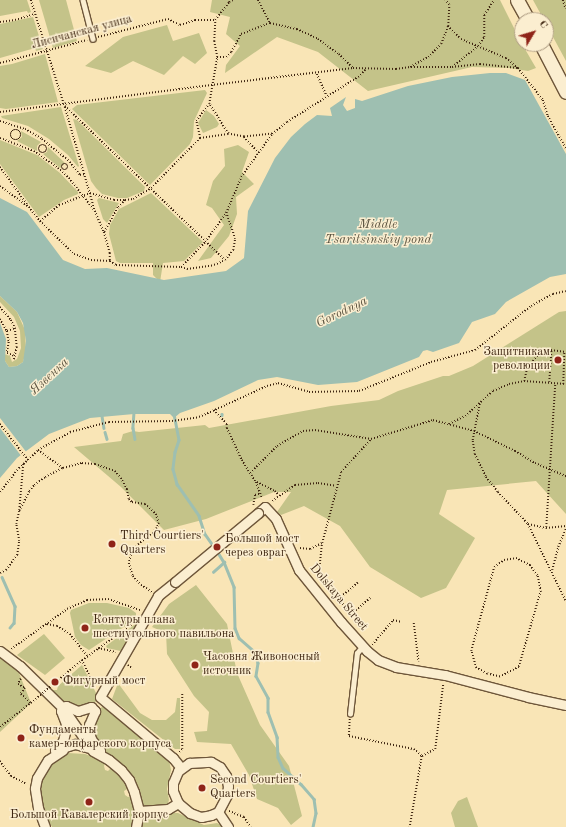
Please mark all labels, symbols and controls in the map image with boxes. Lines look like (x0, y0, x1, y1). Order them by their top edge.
north arrow (514, 12, 554, 52)
street label: Лисичанская улица (30, 13, 134, 53)
text: С (536, 19, 550, 31)
water label: Middle Tsaritsinskiy pond (325, 218, 431, 249)
water label: Gorodnya (314, 294, 370, 332)
place label: Защитникам революции (483, 346, 550, 374)
water label: Язвенка (27, 355, 73, 399)
marker: Защитникам революции (553, 355, 563, 365)
place label: Third Courtiers' Quarters (120, 530, 204, 558)
place label: Большой мост через овраг (225, 533, 299, 561)
marker: Third Courtiers' Quarters (107, 539, 117, 549)
marker: Большой мост через овраг (212, 542, 222, 552)
street label: Dolskaya Street (306, 562, 370, 634)
place label: Контуры плана шестиугольного павильона (93, 614, 234, 642)
marker: Контуры плана шестиугольного павильона (80, 623, 90, 633)
place label: Часовня Живоносный источник (203, 651, 320, 679)
marker: Часовня Живоносный источник (190, 660, 200, 670)
place label: Фигурный мост (63, 675, 145, 689)
marker: Фигурный мост (50, 677, 60, 687)
place label: Фундаменты камер-юнфарского корпуса (29, 724, 172, 752)
marker: Фундаменты камер-юнфарского корпуса (16, 733, 26, 743)
place label: Second Courtiers' Quarters (210, 774, 302, 802)
marker: Second Courtiers' Quarters (197, 783, 207, 793)
marker: Большой Кавалерский корпус (84, 797, 94, 807)
place label: Большой Кавалерский корпус (10, 809, 168, 823)

